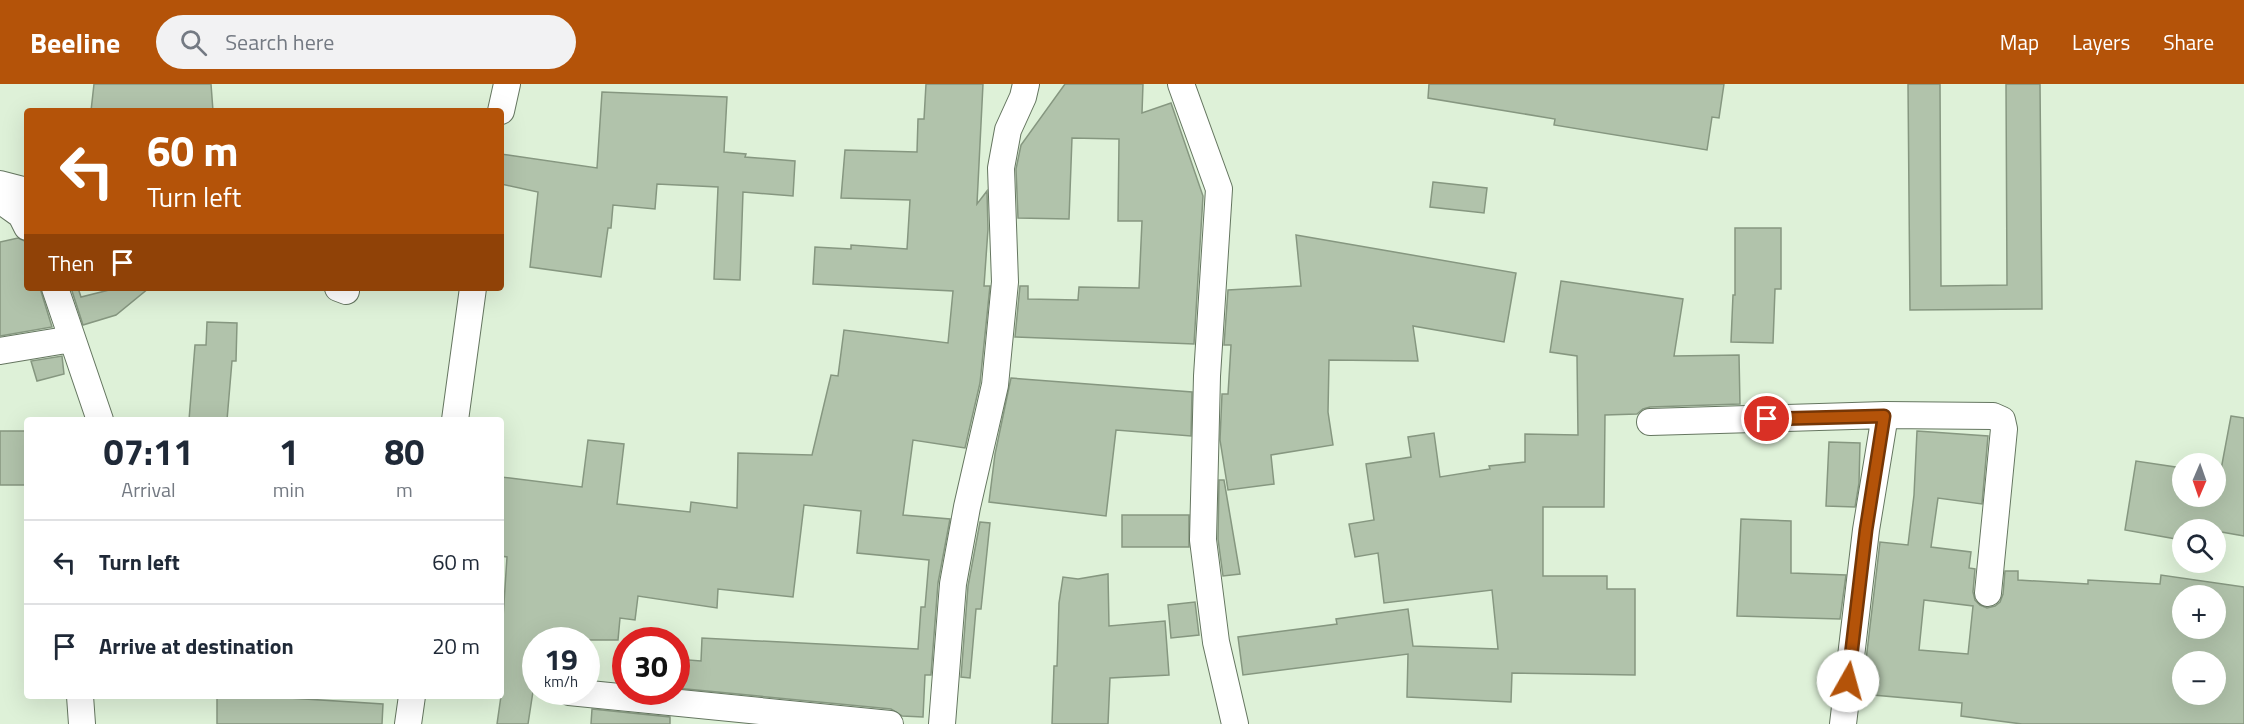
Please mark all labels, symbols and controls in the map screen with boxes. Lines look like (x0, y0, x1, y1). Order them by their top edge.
search box (156, 15, 576, 69)
text: Beeline (30, 21, 120, 64)
text: Search here (225, 25, 334, 59)
icon: search (177, 26, 210, 59)
text: Map (2000, 26, 2039, 58)
text: Layers (2072, 26, 2130, 58)
text: Share (2163, 26, 2214, 58)
text: 60 m (147, 118, 239, 182)
icon: left (48, 132, 126, 210)
text: Turn left (147, 176, 241, 217)
text: Then (48, 246, 94, 280)
icon: arrive (106, 246, 139, 279)
pin (1741, 393, 1792, 444)
icon: arrive (1750, 402, 1783, 435)
text: 07:11 (103, 424, 193, 479)
text: 1 (279, 424, 299, 479)
text: 80 (384, 424, 424, 479)
north arrow (2172, 453, 2226, 507)
map controls (2172, 453, 2226, 705)
text: Arrival (121, 474, 176, 505)
text: min (273, 474, 305, 505)
text: m (396, 474, 413, 505)
button: search (2172, 519, 2226, 573)
text: Turn left (99, 545, 180, 579)
text: 60 m (432, 545, 480, 579)
icon: left (48, 546, 81, 579)
button: + (2172, 585, 2226, 639)
speed limit sign: 30 (612, 627, 690, 705)
text: Arrive at destination (99, 629, 294, 663)
text: 20 m (432, 629, 480, 663)
icon: arrive (48, 630, 81, 663)
text: 19 (544, 636, 578, 682)
position arrow (1816, 649, 1880, 713)
button: − (2172, 651, 2226, 705)
text: km/h (544, 670, 578, 693)

